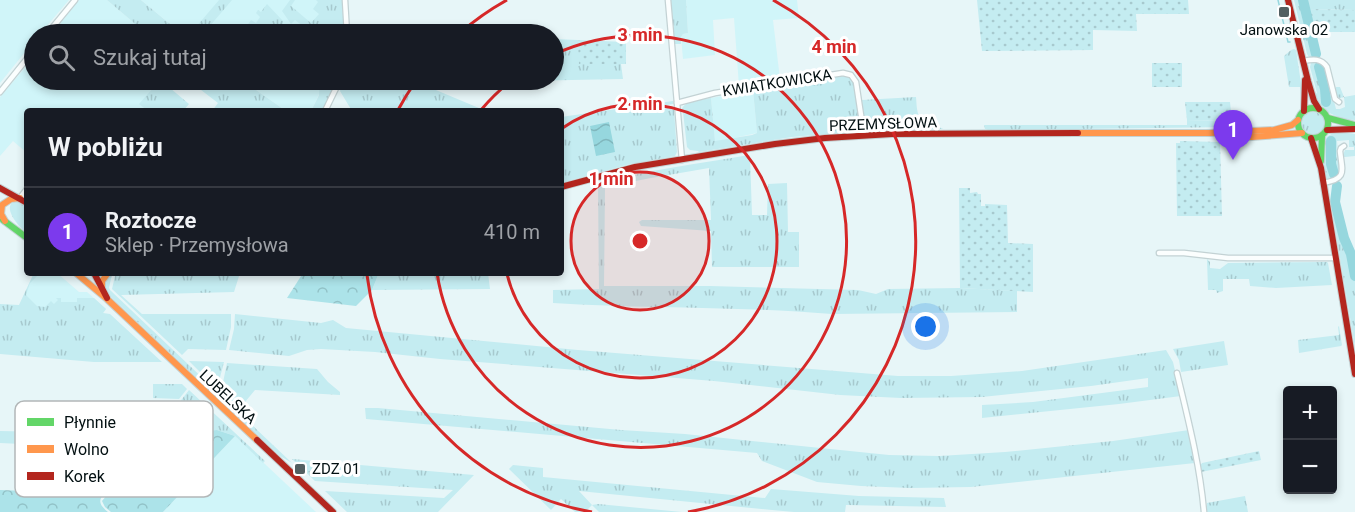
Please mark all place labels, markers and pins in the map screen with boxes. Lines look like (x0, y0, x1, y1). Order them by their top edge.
marker: Janowska 02 (1277, 5, 1291, 19)
place label: Janowska 02 (1240, 21, 1328, 39)
pin: 1 (1214, 110, 1252, 160)
centre of rings (630, 231, 650, 251)
place label: ZDZ 01 (312, 460, 360, 478)
marker: ZDZ 01 (293, 462, 307, 476)

